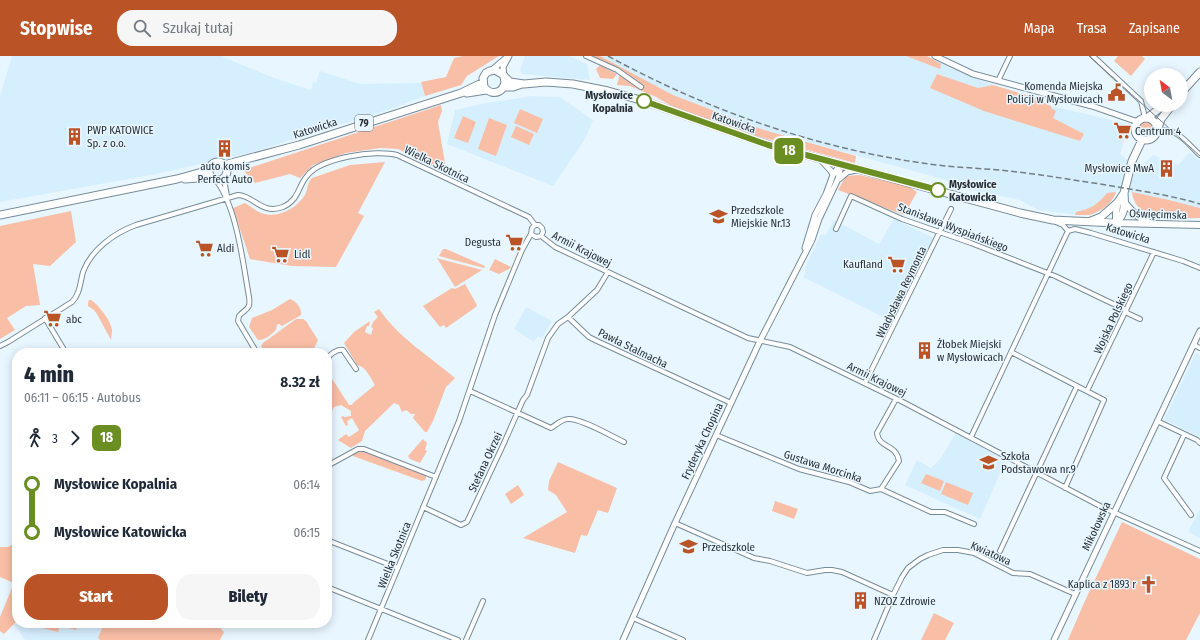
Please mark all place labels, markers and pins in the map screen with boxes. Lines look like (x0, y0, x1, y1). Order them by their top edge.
place label: Komenda Miejska Policji w Mysłowicach (1007, 80, 1103, 106)
public building icon: Komenda Miejska Policji w Mysłowicach (1106, 82, 1126, 102)
place label: Mysłowice Kopalnia (585, 89, 634, 115)
marker: Mysłowice Kopalnia (636, 93, 652, 109)
supermarket icon: Centrum 4 (1112, 121, 1132, 141)
place label: PWP KATOWICE Sp. z o.o. (87, 124, 154, 150)
place label: Centrum 4 (1135, 125, 1182, 138)
building icon: PWP KATOWICE Sp. z o.o. (64, 126, 84, 146)
building icon: auto komis Perfect Auto (215, 138, 235, 158)
building icon: Mysłowice MwA (1157, 158, 1177, 178)
place label: auto komis Perfect Auto (197, 160, 253, 186)
place label: Mysłowice MwA (1085, 162, 1154, 175)
place label: Mysłowice Katowicka (949, 178, 997, 204)
marker: Mysłowice Katowicka (930, 182, 946, 198)
place label: Przedszkole Miejskie Nr.13 (731, 204, 791, 230)
school or university icon: Przedszkole Miejskie Nr.13 (708, 206, 728, 226)
supermarket icon: Degusta (504, 232, 524, 252)
place label: Degusta (465, 236, 501, 249)
supermarket icon: Aldi (194, 238, 214, 258)
place label: Aldi (217, 242, 235, 255)
supermarket icon: Lidl (271, 244, 291, 264)
place label: Lidl (294, 248, 311, 261)
supermarket icon: Kaufland (886, 254, 906, 274)
place label: Kaufland (843, 258, 883, 271)
supermarket icon: abc (43, 309, 63, 329)
place label: abc (66, 313, 82, 326)
place label: Żłobek Miejski w Mysłowicach (937, 337, 1003, 364)
building icon: Żłobek Miejski w Mysłowicach (914, 340, 934, 360)
place label: Szkoła Podstawowa nr.9 (1001, 450, 1076, 476)
school or university icon: Szkoła Podstawowa nr.9 (978, 452, 998, 472)
school or university icon: Przedszkole (679, 537, 699, 557)
place label: Przedszkole (702, 541, 755, 554)
church icon: Kaplica z 1893 r (1139, 574, 1159, 594)
place label: Kaplica z 1893 r (1068, 578, 1136, 591)
building icon: NZOZ Zdrowie (851, 591, 871, 611)
place label: NZOZ Zdrowie (874, 595, 936, 608)

